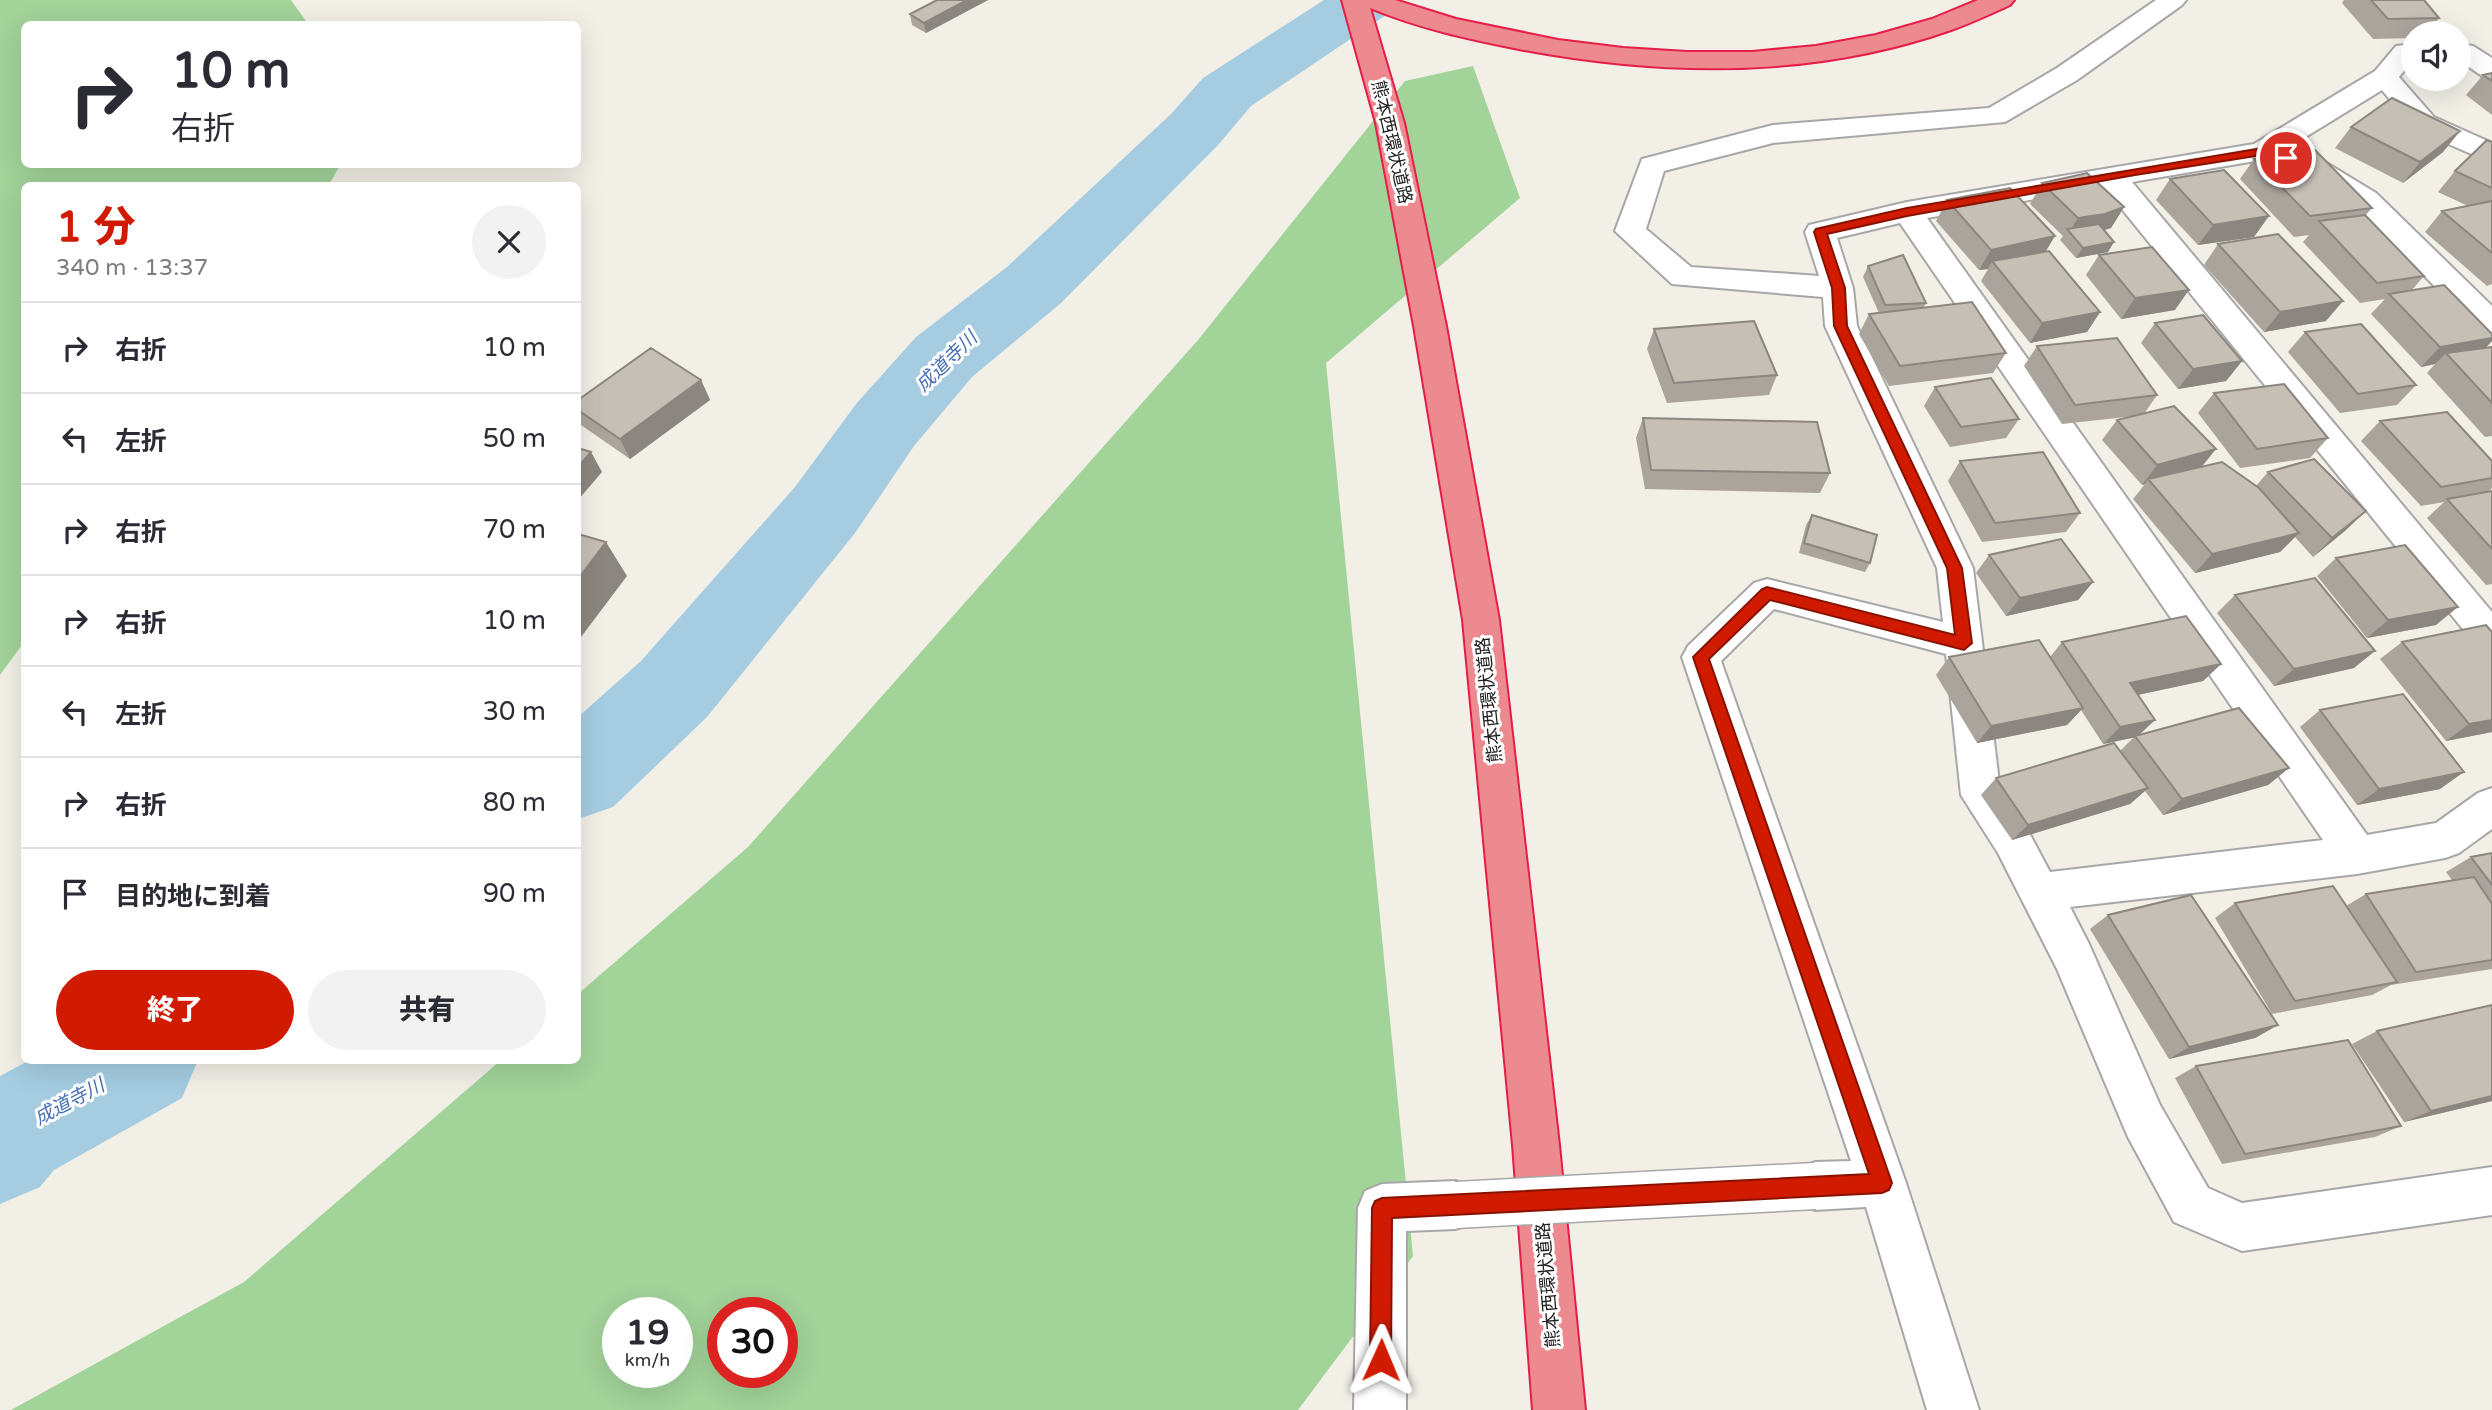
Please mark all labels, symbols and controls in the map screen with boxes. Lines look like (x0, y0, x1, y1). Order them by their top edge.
map controls (2401, 21, 2471, 91)
button: sound (2401, 21, 2471, 91)
text: 10 m (171, 42, 290, 101)
icon: right (56, 49, 147, 140)
street label: 熊本西環状道路 (1367, 78, 1417, 206)
text: 右折 (171, 110, 235, 148)
pin (2256, 128, 2316, 188)
icon: arrive (2267, 139, 2305, 177)
text: 1 分 (56, 202, 135, 253)
button: close (472, 205, 546, 279)
text: 340 m · 13:37 (56, 254, 208, 282)
water label: 成道寺川 (912, 326, 983, 396)
icon: right (56, 329, 94, 367)
text: 10 m (483, 332, 546, 363)
text: 右折 (115, 335, 167, 366)
icon: left (56, 420, 94, 458)
text: 50 m (483, 423, 546, 454)
text: 左折 (115, 426, 167, 457)
icon: right (56, 511, 94, 549)
text: 70 m (483, 514, 546, 545)
text: 右折 (115, 517, 167, 548)
icon: right (56, 602, 94, 640)
text: 10 m (483, 605, 546, 636)
text: 右折 (115, 608, 167, 639)
street label: 熊本西環状道路 (1471, 636, 1507, 764)
icon: left (56, 693, 94, 731)
text: 30 m (483, 696, 546, 727)
text: 左折 (115, 699, 167, 730)
icon: right (56, 784, 94, 822)
text: 80 m (483, 787, 546, 818)
text: 右折 (115, 790, 167, 821)
icon: arrive (56, 875, 94, 913)
text: 90 m (483, 878, 546, 909)
text: 目的地に到着 (115, 881, 271, 912)
button: 終了 (56, 970, 294, 1050)
button: 共有 (308, 970, 546, 1050)
water label: 成道寺川 (31, 1073, 110, 1129)
street label: 熊本西環状道路 (1532, 1221, 1564, 1349)
speed limit sign: 30 (707, 1297, 798, 1388)
text: 19 (626, 1312, 669, 1354)
position arrow (1344, 1323, 1418, 1397)
text: km/h (625, 1349, 670, 1371)

